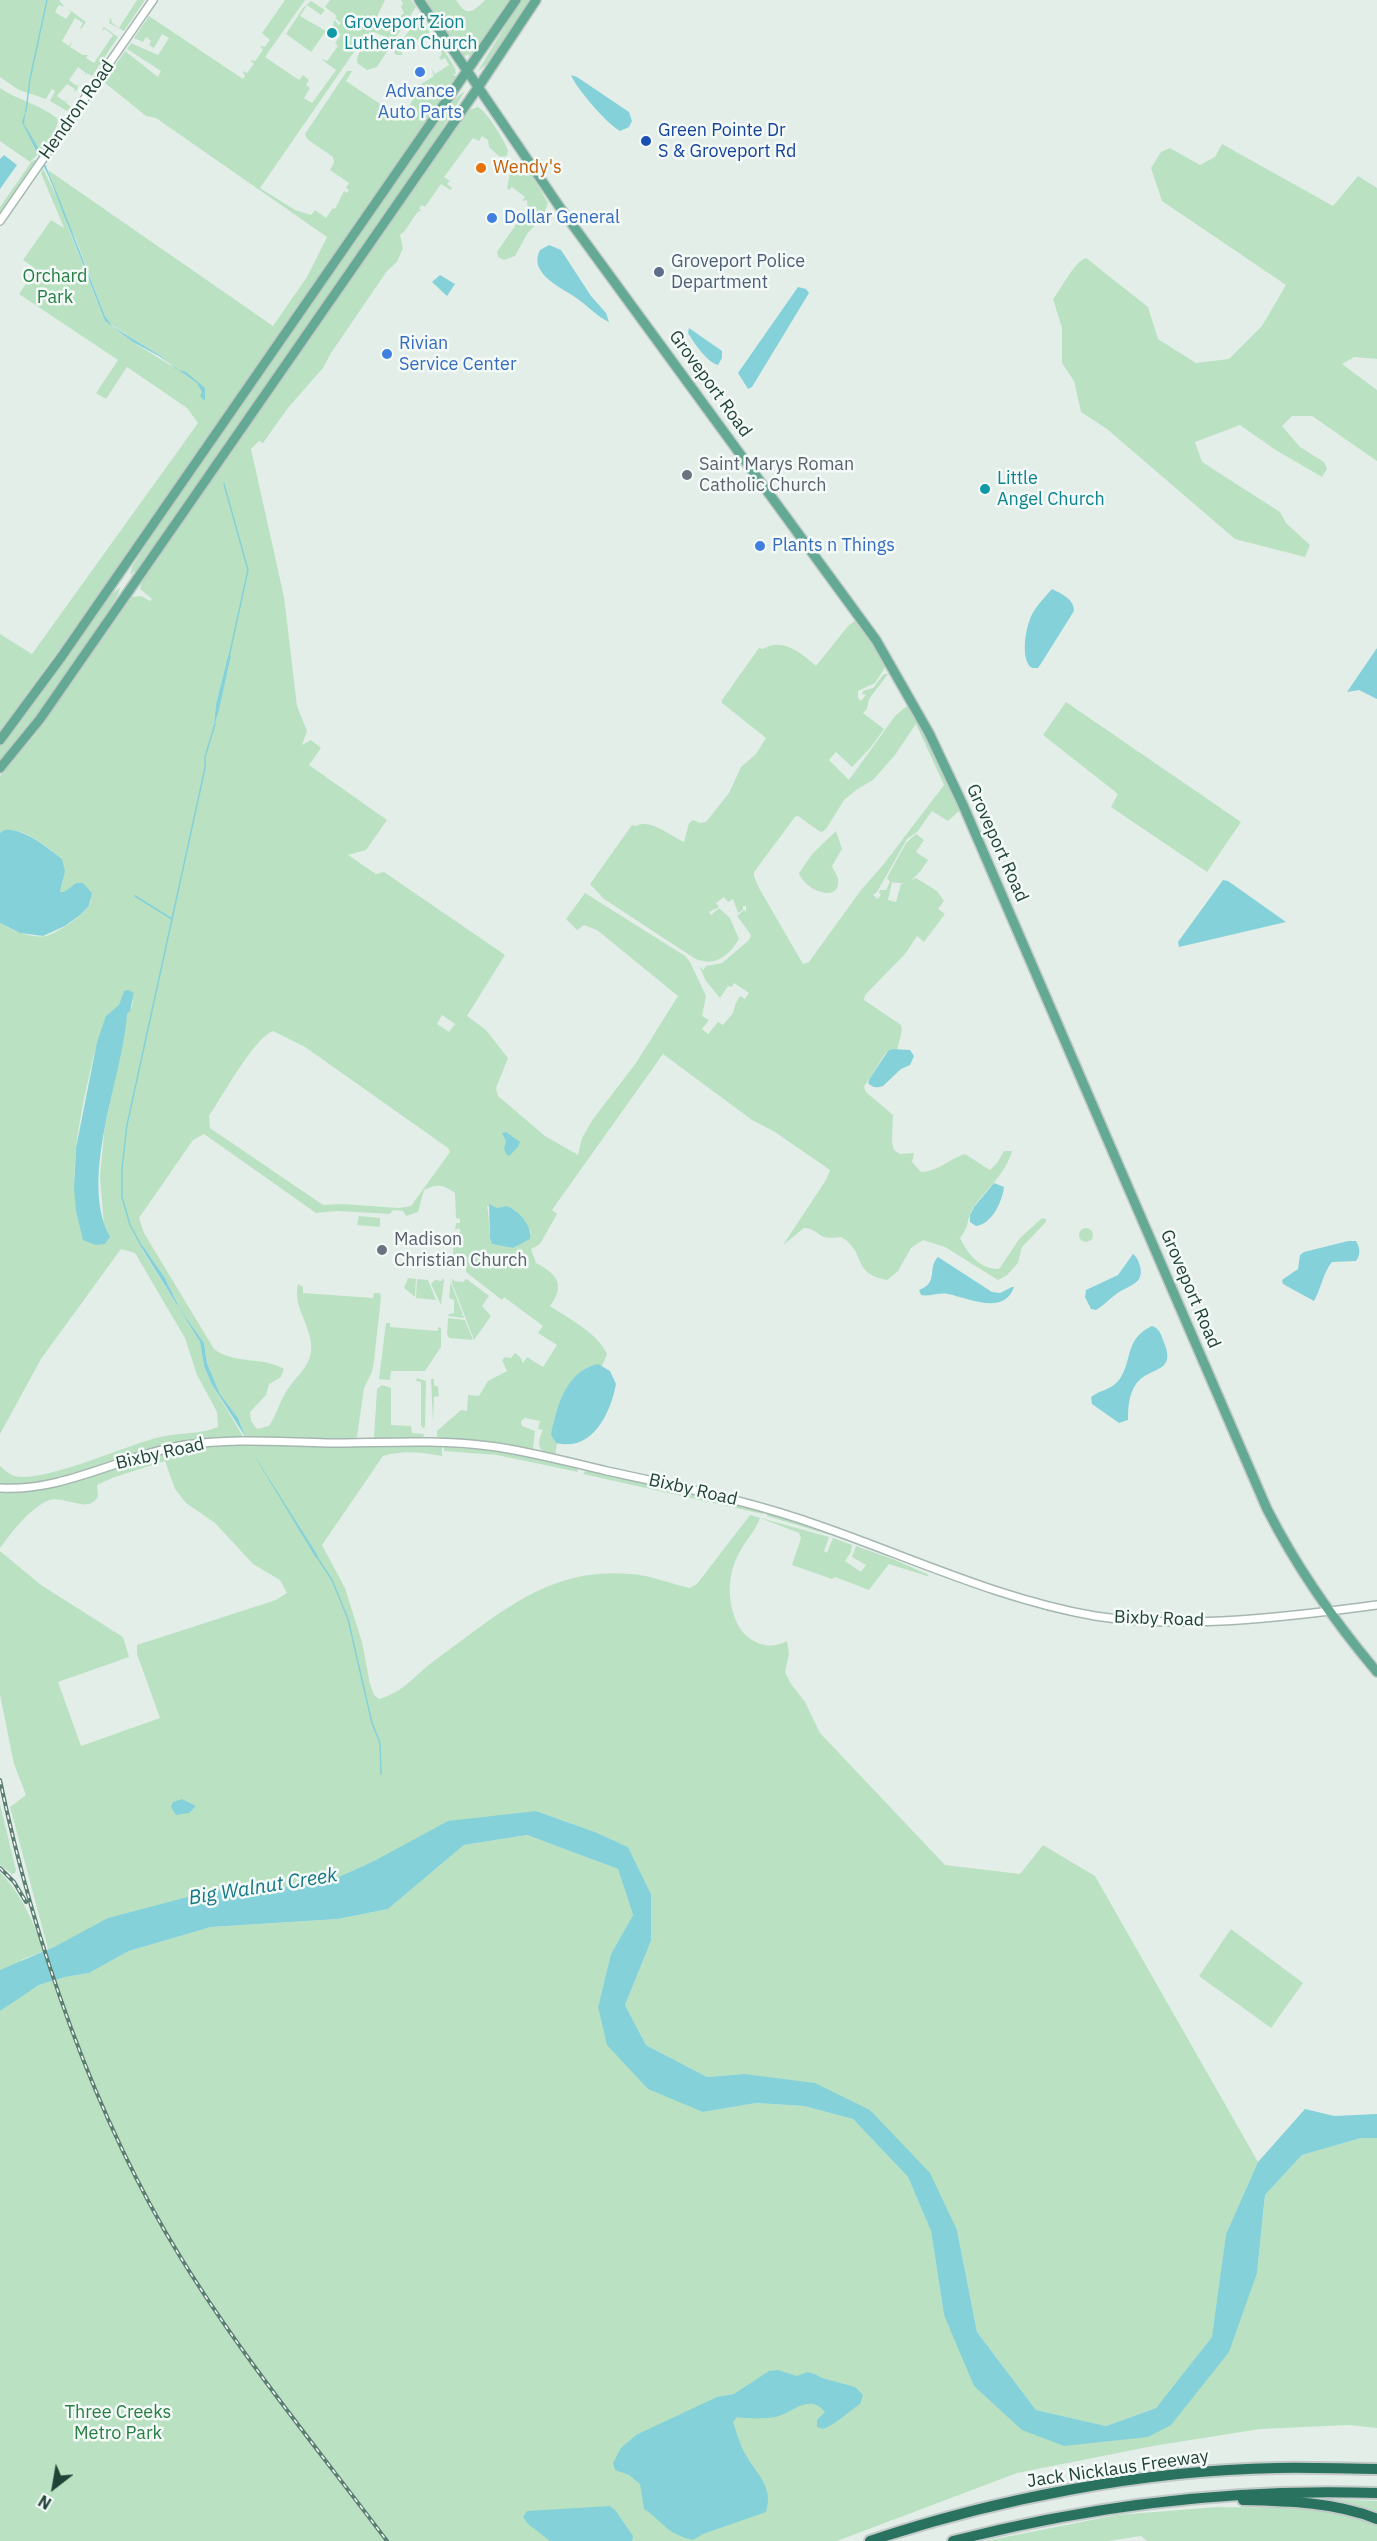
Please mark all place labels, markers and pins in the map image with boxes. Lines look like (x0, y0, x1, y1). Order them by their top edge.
place label: Groveport Zion Lutheran Church (344, 12, 478, 54)
marker: Groveport Zion Lutheran Church (325, 26, 339, 40)
marker: Advance Auto Parts (413, 65, 427, 79)
place label: Advance Auto Parts (378, 81, 462, 124)
place label: Green Pointe Dr S & Groveport Rd (658, 120, 796, 162)
marker: Green Pointe Dr S & Groveport Rd (639, 134, 653, 148)
place label: Wendy's (493, 157, 562, 179)
marker: Wendy's (474, 161, 488, 175)
place label: Dollar General (504, 207, 620, 229)
marker: Dollar General (485, 211, 499, 225)
place label: Groveport Police Department (671, 251, 805, 294)
marker: Groveport Police Department (652, 265, 666, 279)
place label: Rivian Service Center (399, 333, 517, 376)
marker: Rivian Service Center (380, 347, 394, 361)
place label: Saint Marys Roman Catholic Church (699, 454, 854, 496)
marker: Saint Marys Roman Catholic Church (680, 468, 694, 482)
place label: Little Angel Church (997, 468, 1105, 510)
marker: Little Angel Church (978, 482, 992, 496)
place label: Plants n Things (772, 535, 895, 557)
marker: Plants n Things (753, 539, 767, 553)
place label: Madison Christian Church (394, 1229, 527, 1272)
marker: Madison Christian Church (375, 1243, 389, 1257)

